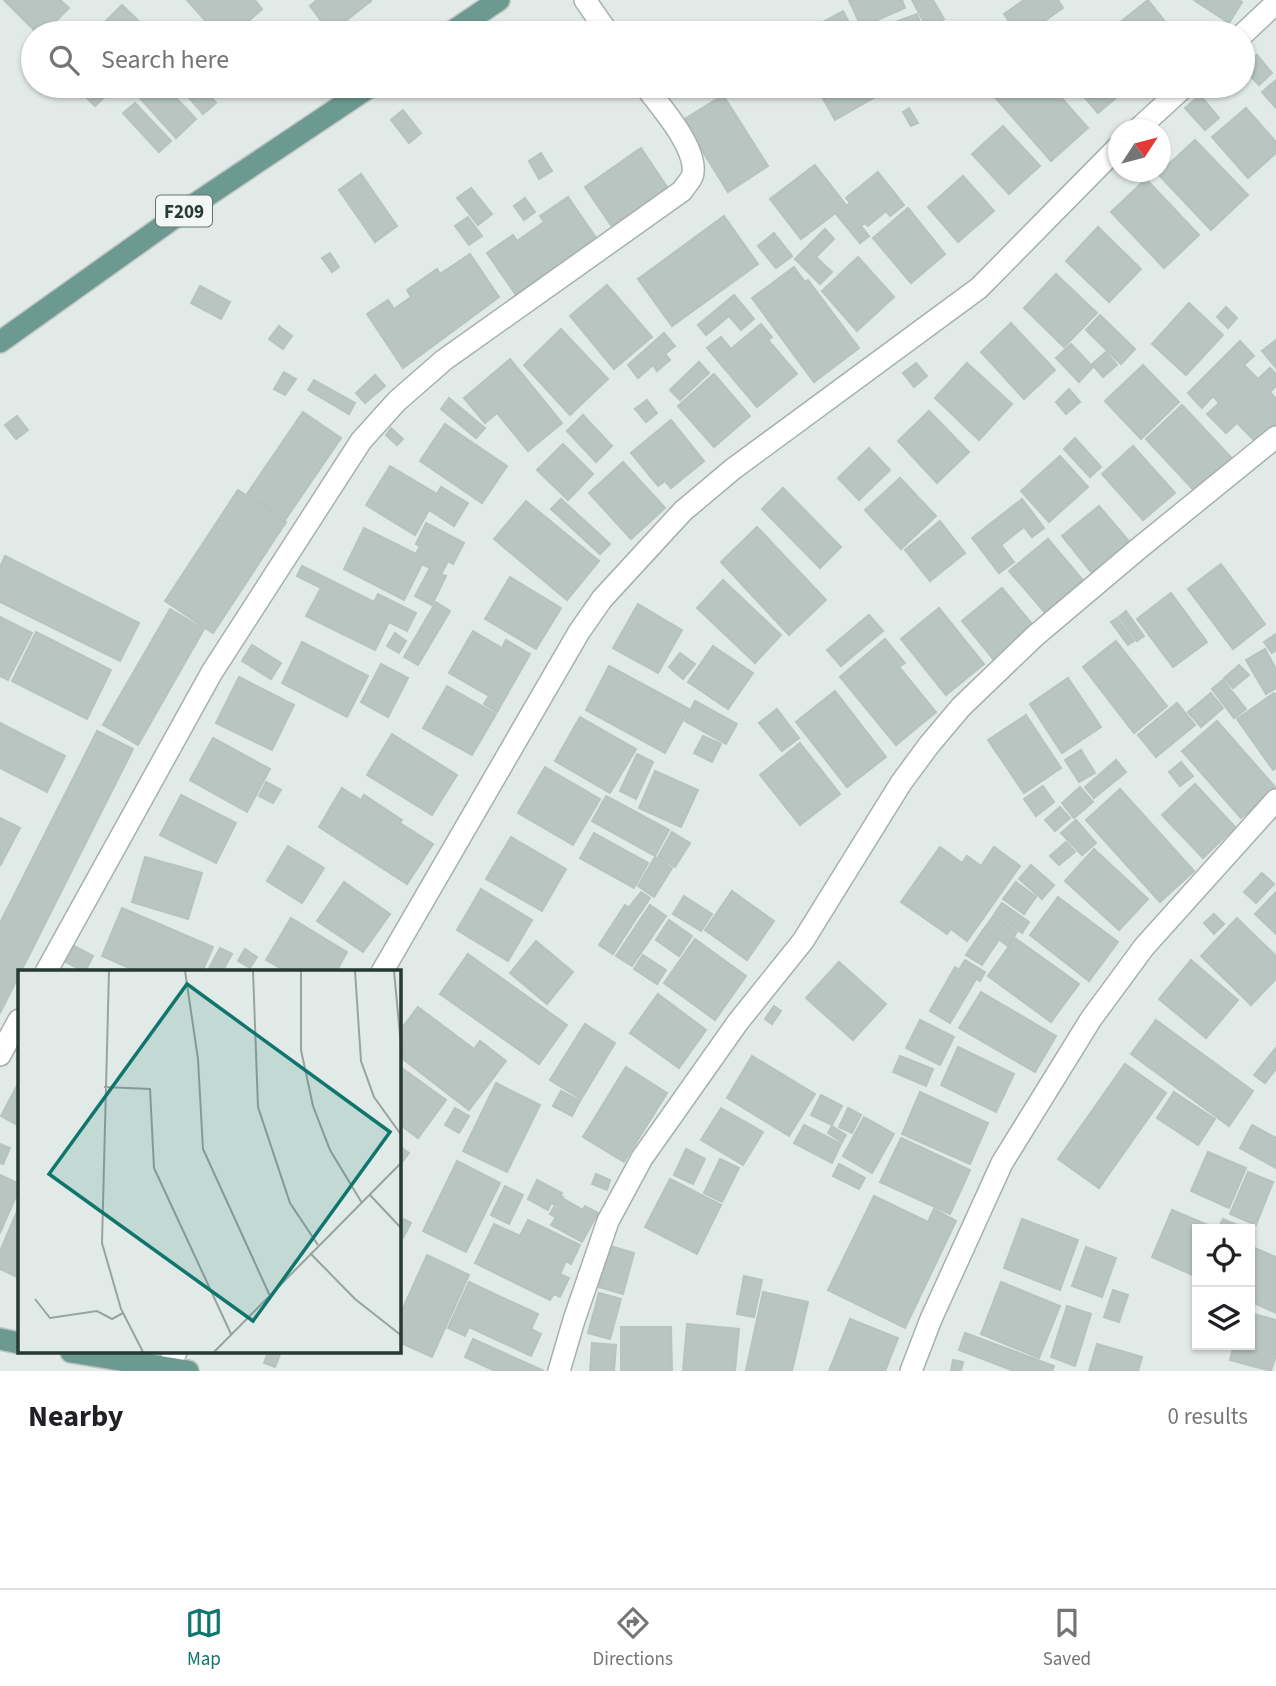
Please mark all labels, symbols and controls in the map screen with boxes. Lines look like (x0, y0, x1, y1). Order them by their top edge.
search box (21, 21, 1255, 98)
icon: search (45, 41, 83, 79)
text: Search here (101, 41, 229, 78)
north arrow (1108, 119, 1171, 182)
road number: F209 (156, 196, 212, 226)
inset map (18, 970, 401, 1354)
map controls (1192, 1224, 1255, 1350)
button: locate (1192, 1224, 1255, 1287)
button: layers (1192, 1287, 1255, 1350)
text: Nearby (28, 1395, 123, 1438)
text: 0 results (1168, 1400, 1248, 1433)
tab: Map (185, 1604, 223, 1673)
tab: Directions (593, 1604, 673, 1673)
tab: Saved (1043, 1604, 1091, 1673)

